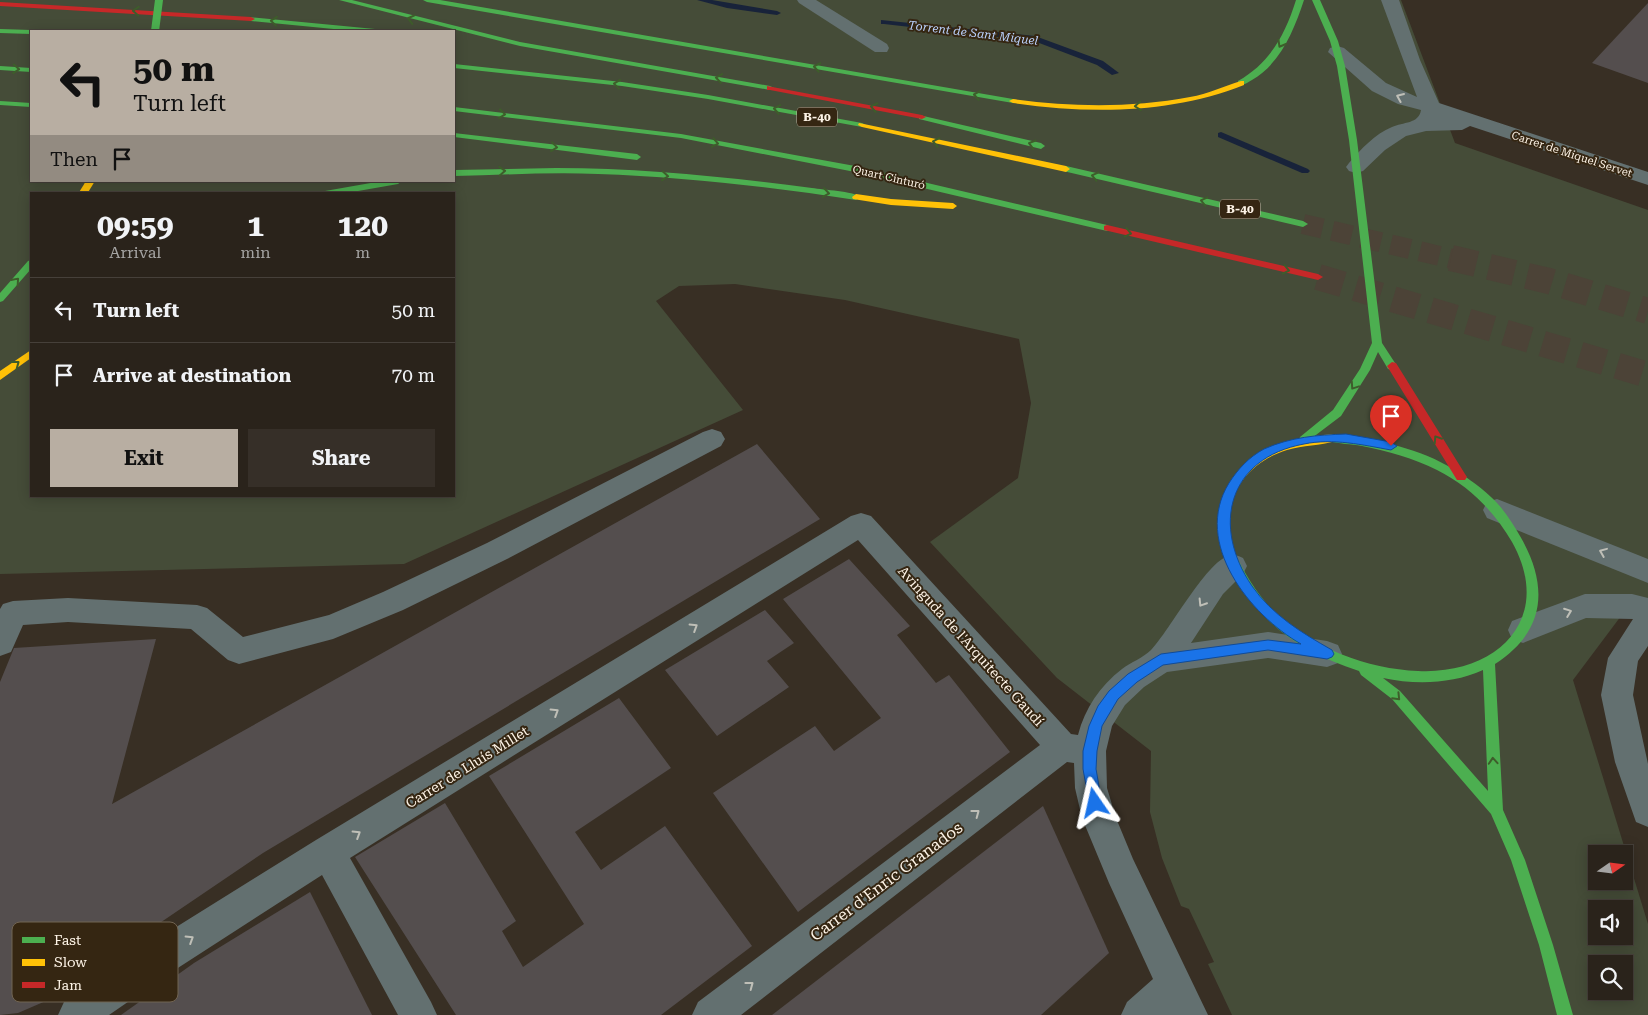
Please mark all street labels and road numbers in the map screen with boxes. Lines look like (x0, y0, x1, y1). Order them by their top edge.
road number: B-40 (797, 108, 837, 126)
street label: Carrer de Miquel Servet (1510, 129, 1634, 180)
street label: Quart Cinturó (851, 163, 927, 192)
road number: B-40 (1220, 200, 1260, 218)
street label: Avinguda de l'Arquitecte Gaudí (895, 563, 1047, 730)
street label: Carrer de Lluís Millet (403, 723, 531, 811)
street label: Carrer d'Enric Granados (806, 818, 967, 945)

